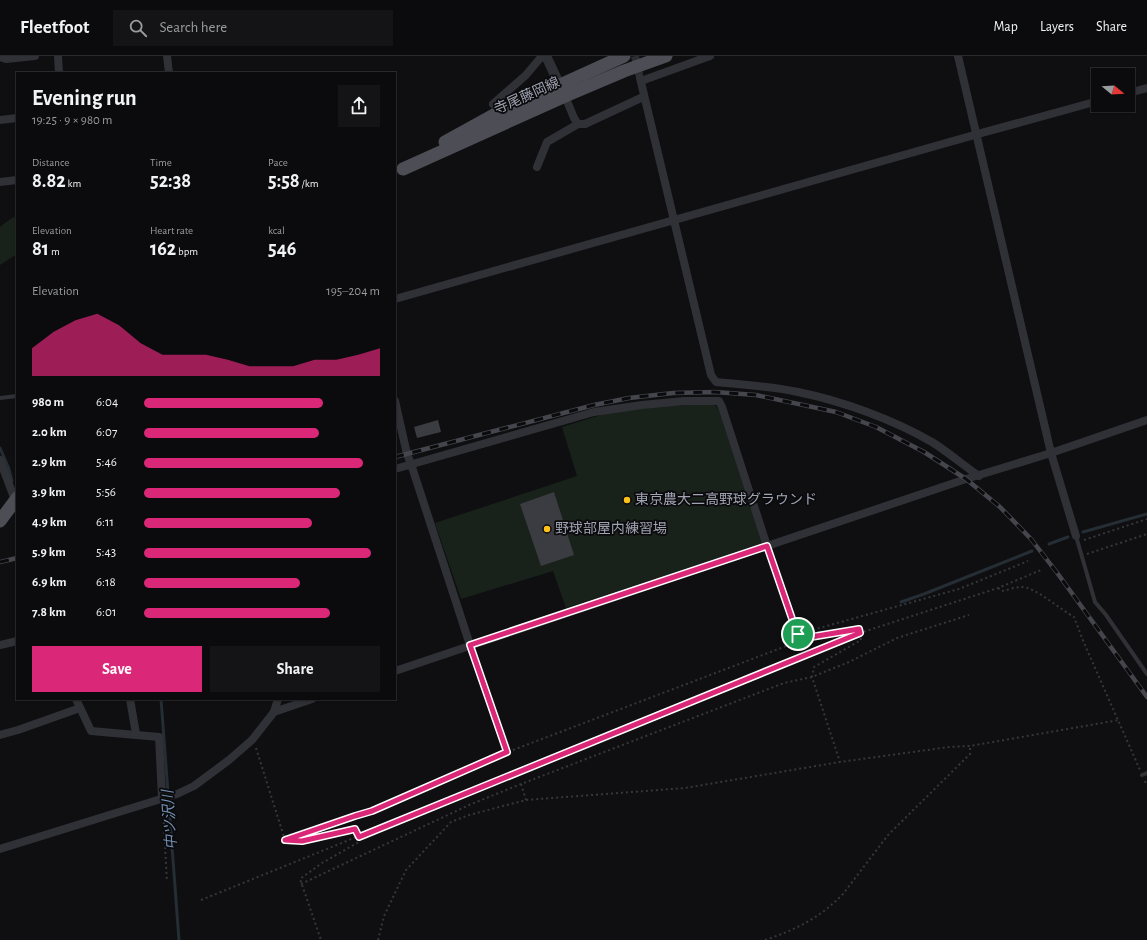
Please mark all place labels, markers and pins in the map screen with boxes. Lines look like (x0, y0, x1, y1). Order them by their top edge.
place label: 東京農大二高野球グラウンド (635, 492, 817, 507)
marker: 東京農大二高野球グラウンド (622, 495, 632, 505)
place label: 野球部屋内練習場 (555, 521, 667, 536)
marker: 野球部屋内練習場 (542, 524, 552, 534)
pin (781, 617, 815, 651)

